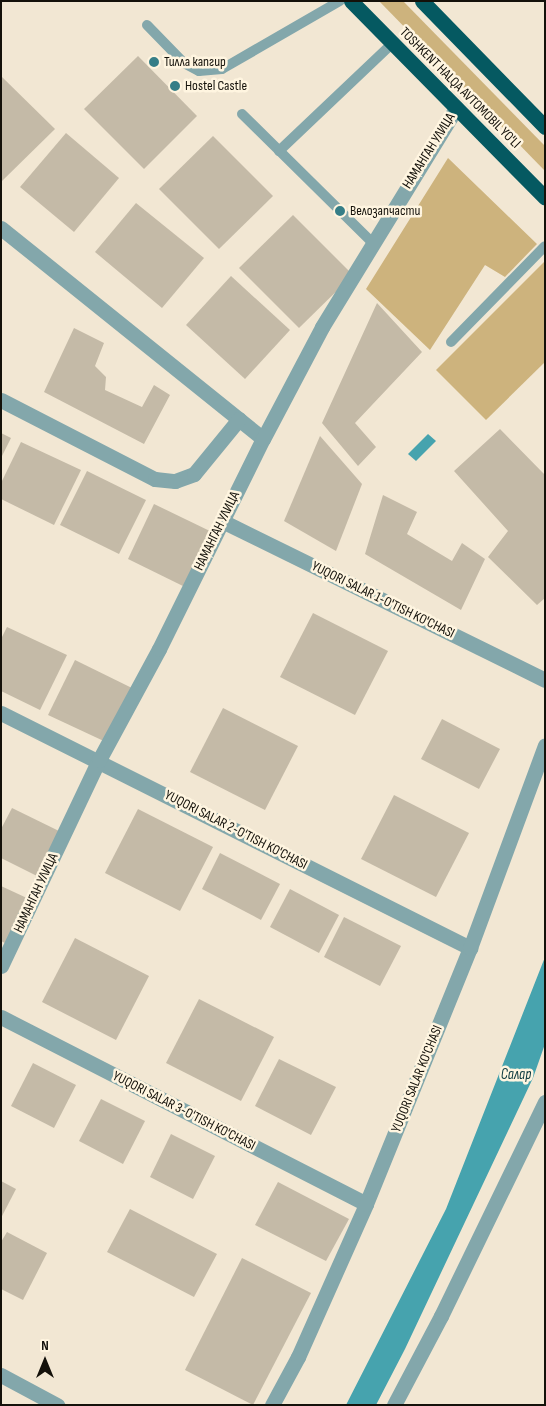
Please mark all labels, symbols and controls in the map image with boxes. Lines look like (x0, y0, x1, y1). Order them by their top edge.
street label: TOSHKENT HALQA AVTOMOBIL YO'LI (396, 24, 524, 152)
place label: Тилла капгир (164, 54, 226, 70)
marker: Тилла капгир (148, 56, 160, 68)
place label: Hostel Castle (185, 78, 247, 94)
marker: Hostel Castle (169, 80, 181, 92)
street label: НАМАНГАН УЛИЦА (399, 110, 459, 192)
place label: Велозапчасти (350, 203, 420, 219)
marker: Велозапчасти (334, 205, 346, 217)
street label: НАМАНГАН УЛИЦА (191, 489, 243, 573)
street label: YUQORI SALAR 1-O'TISH KO'CHASI (309, 558, 457, 642)
street label: YUQORI SALAR 2-O'TISH KO'CHASI (162, 787, 310, 873)
street label: НАМАНГАН УЛИЦА (10, 851, 62, 935)
street label: YUQORI SALAR KO'CHASI (388, 1023, 446, 1135)
water label: Салар (501, 1066, 531, 1084)
street label: YUQORI SALAR 3-O'TISH KO'CHASI (110, 1068, 258, 1154)
north arrow (20, 1336, 70, 1386)
text: N (41, 1337, 49, 1354)

